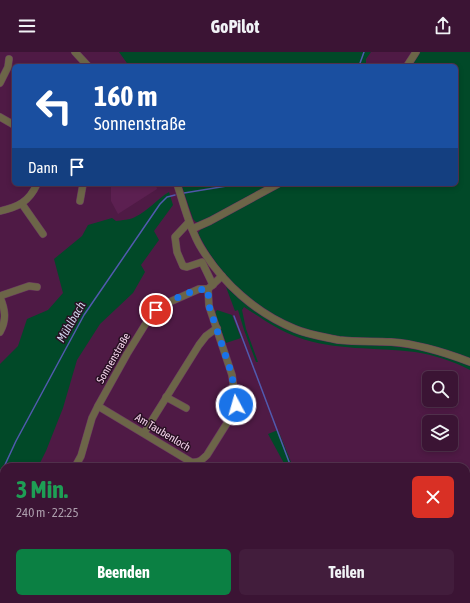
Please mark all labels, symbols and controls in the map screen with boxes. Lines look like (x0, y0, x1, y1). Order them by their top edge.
icon: menu (16, 15, 38, 37)
icon: share (432, 15, 454, 37)
text: GoPilot (210, 16, 260, 37)
icon: left (28, 80, 80, 132)
text: 160 m (94, 80, 157, 112)
text: Sonnenstraße (94, 113, 186, 134)
icon: arrive (66, 156, 88, 178)
text: Dann (28, 159, 58, 176)
pin (139, 293, 173, 327)
water label: Mühlbach (54, 299, 88, 345)
icon: arrive (145, 299, 167, 321)
street label: Sonnenstraße (94, 331, 132, 385)
map controls (422, 371, 458, 451)
button: search (422, 371, 458, 407)
position arrow (215, 384, 257, 426)
street label: Am Taubenloch (133, 411, 193, 453)
button: layers (422, 415, 458, 451)
text: 3 Min. (16, 476, 68, 503)
button: close (412, 476, 454, 518)
text: 240 m · 22:25 (16, 505, 79, 520)
button: Beenden (16, 549, 231, 595)
button: Teilen (239, 549, 454, 595)

